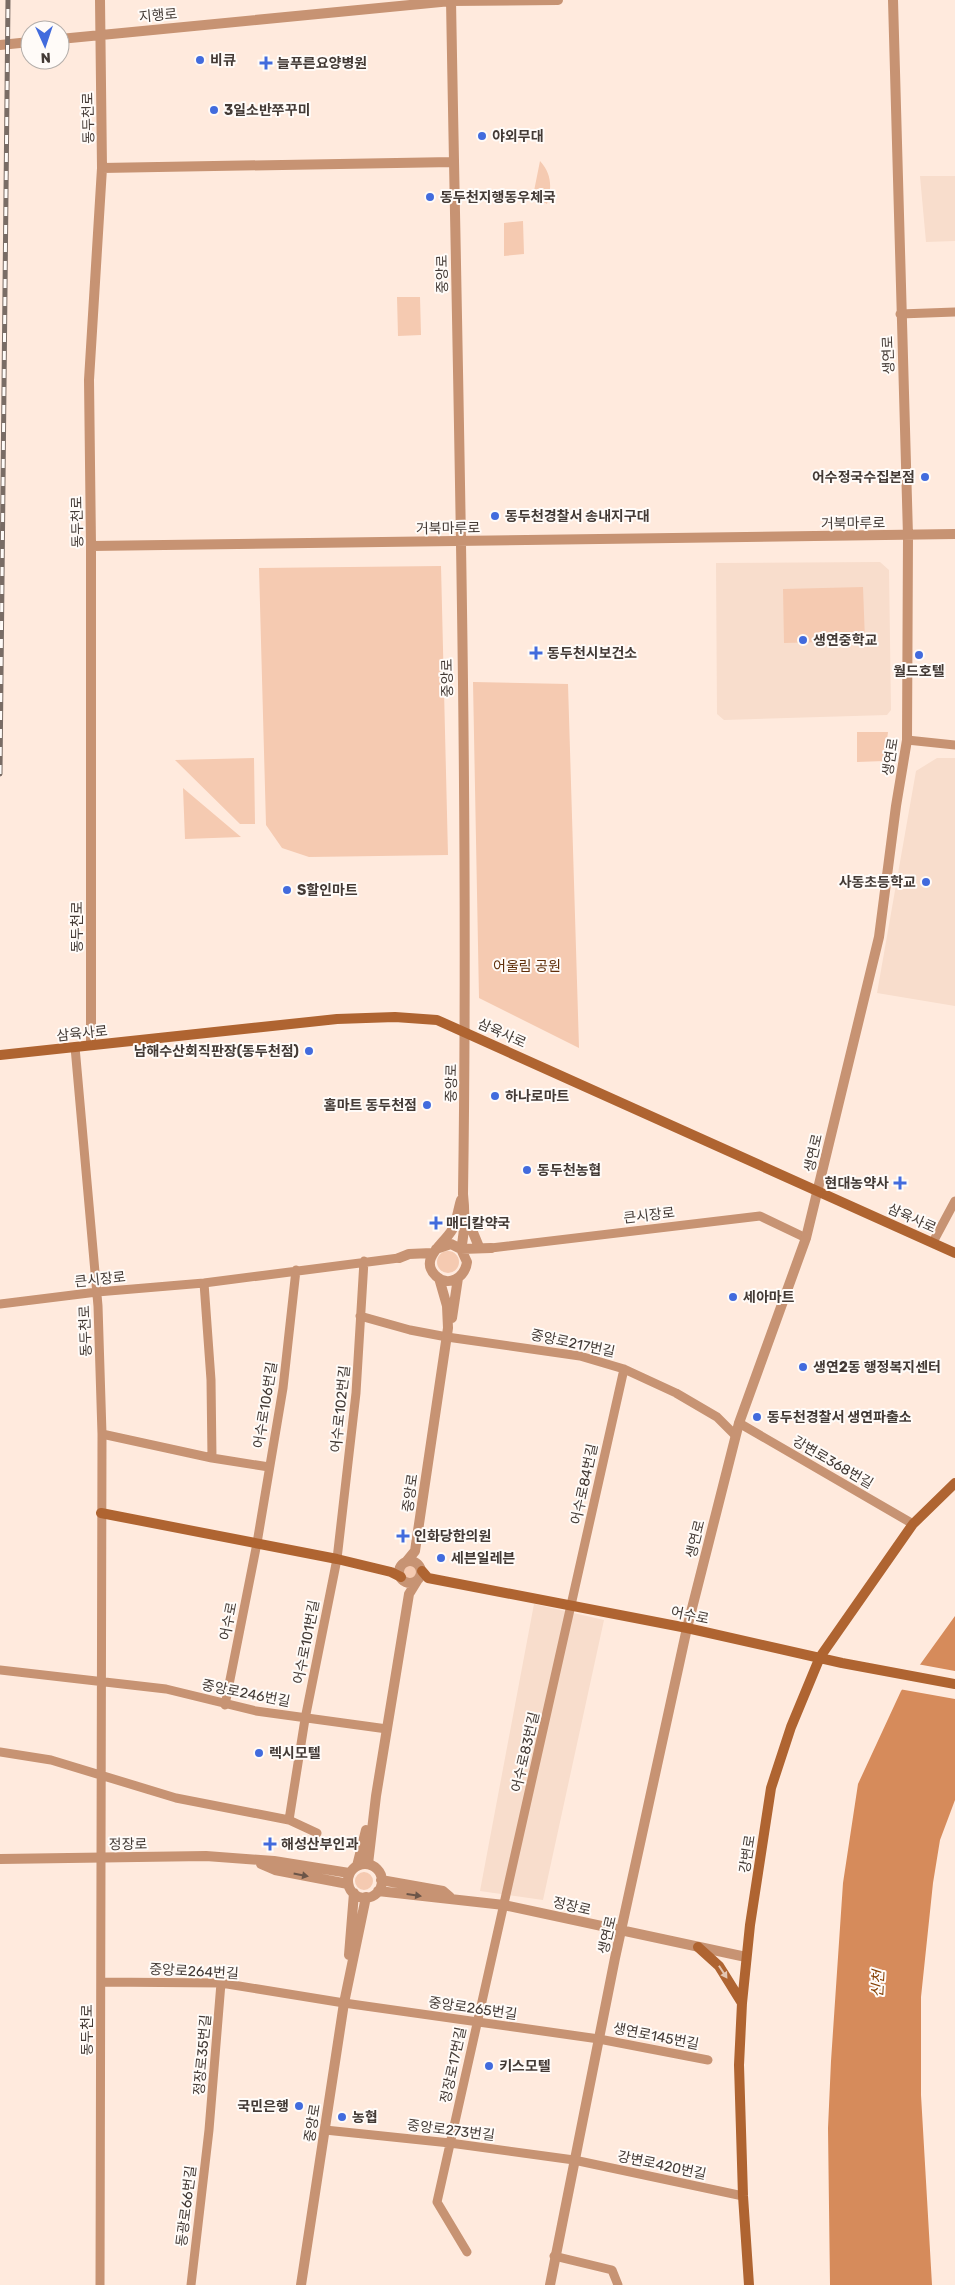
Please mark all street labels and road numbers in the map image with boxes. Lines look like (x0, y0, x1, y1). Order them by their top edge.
street label: 지행로 (138, 5, 178, 26)
street label: 동두천로 (80, 92, 97, 144)
street label: 중앙로 (434, 254, 451, 293)
street label: 생연로 (879, 335, 898, 375)
street label: 동두천로 (69, 496, 86, 548)
street label: 거북마루로 (821, 514, 885, 533)
street label: 거북마루로 (416, 519, 480, 538)
street label: 중앙로 (439, 658, 456, 697)
street label: 생연로 (879, 737, 902, 777)
street label: 동두천로 (69, 901, 86, 953)
street label: 삼육사로 (475, 1015, 529, 1052)
street label: 삼육사로 (56, 1022, 109, 1045)
street label: 중앙로 (443, 1063, 460, 1102)
street label: 생연로 (801, 1132, 826, 1174)
street label: 삼육사로 (885, 1200, 939, 1237)
street label: 큰시장로 (622, 1204, 676, 1227)
street label: 큰시장로 (74, 1268, 127, 1291)
street label: 동두천로 (76, 1305, 95, 1357)
street label: 중앙로217번길 (529, 1326, 617, 1361)
street label: 어수로106번길 (250, 1360, 281, 1450)
street label: 어수로102번길 (327, 1365, 354, 1453)
street label: 강변로368번길 (789, 1433, 876, 1492)
street label: 어수로84번길 (568, 1442, 601, 1526)
street label: 중앙로 (399, 1473, 422, 1513)
street label: 생연로 (683, 1518, 708, 1560)
street label: 어수로101번길 (290, 1599, 323, 1686)
street label: 어수로 (216, 1600, 241, 1642)
street label: 어수로 (669, 1603, 711, 1628)
street label: 중앙로246번길 (200, 1677, 292, 1710)
street label: 어수로83번길 (508, 1710, 543, 1794)
street label: 강변로 (736, 1834, 759, 1874)
street label: 정장로 (109, 1836, 148, 1853)
street label: 정장로 (551, 1894, 593, 1919)
street label: 생연로 (595, 1914, 620, 1956)
street label: 중앙로264번길 (149, 1961, 239, 1982)
street label: 중앙로265번길 (427, 1994, 518, 2023)
street label: 동두천로 (79, 2004, 96, 2056)
street label: 정장로35번길 (190, 2014, 215, 2096)
street label: 생연로145번길 (611, 2020, 700, 2053)
street label: 정장로17번길 (437, 2025, 470, 2105)
street label: 중앙로 (301, 2103, 324, 2143)
street label: 중앙로273번길 (406, 2117, 496, 2144)
street label: 강변로420번길 (616, 2148, 708, 2183)
street label: 동광로66번길 (173, 2165, 200, 2247)

